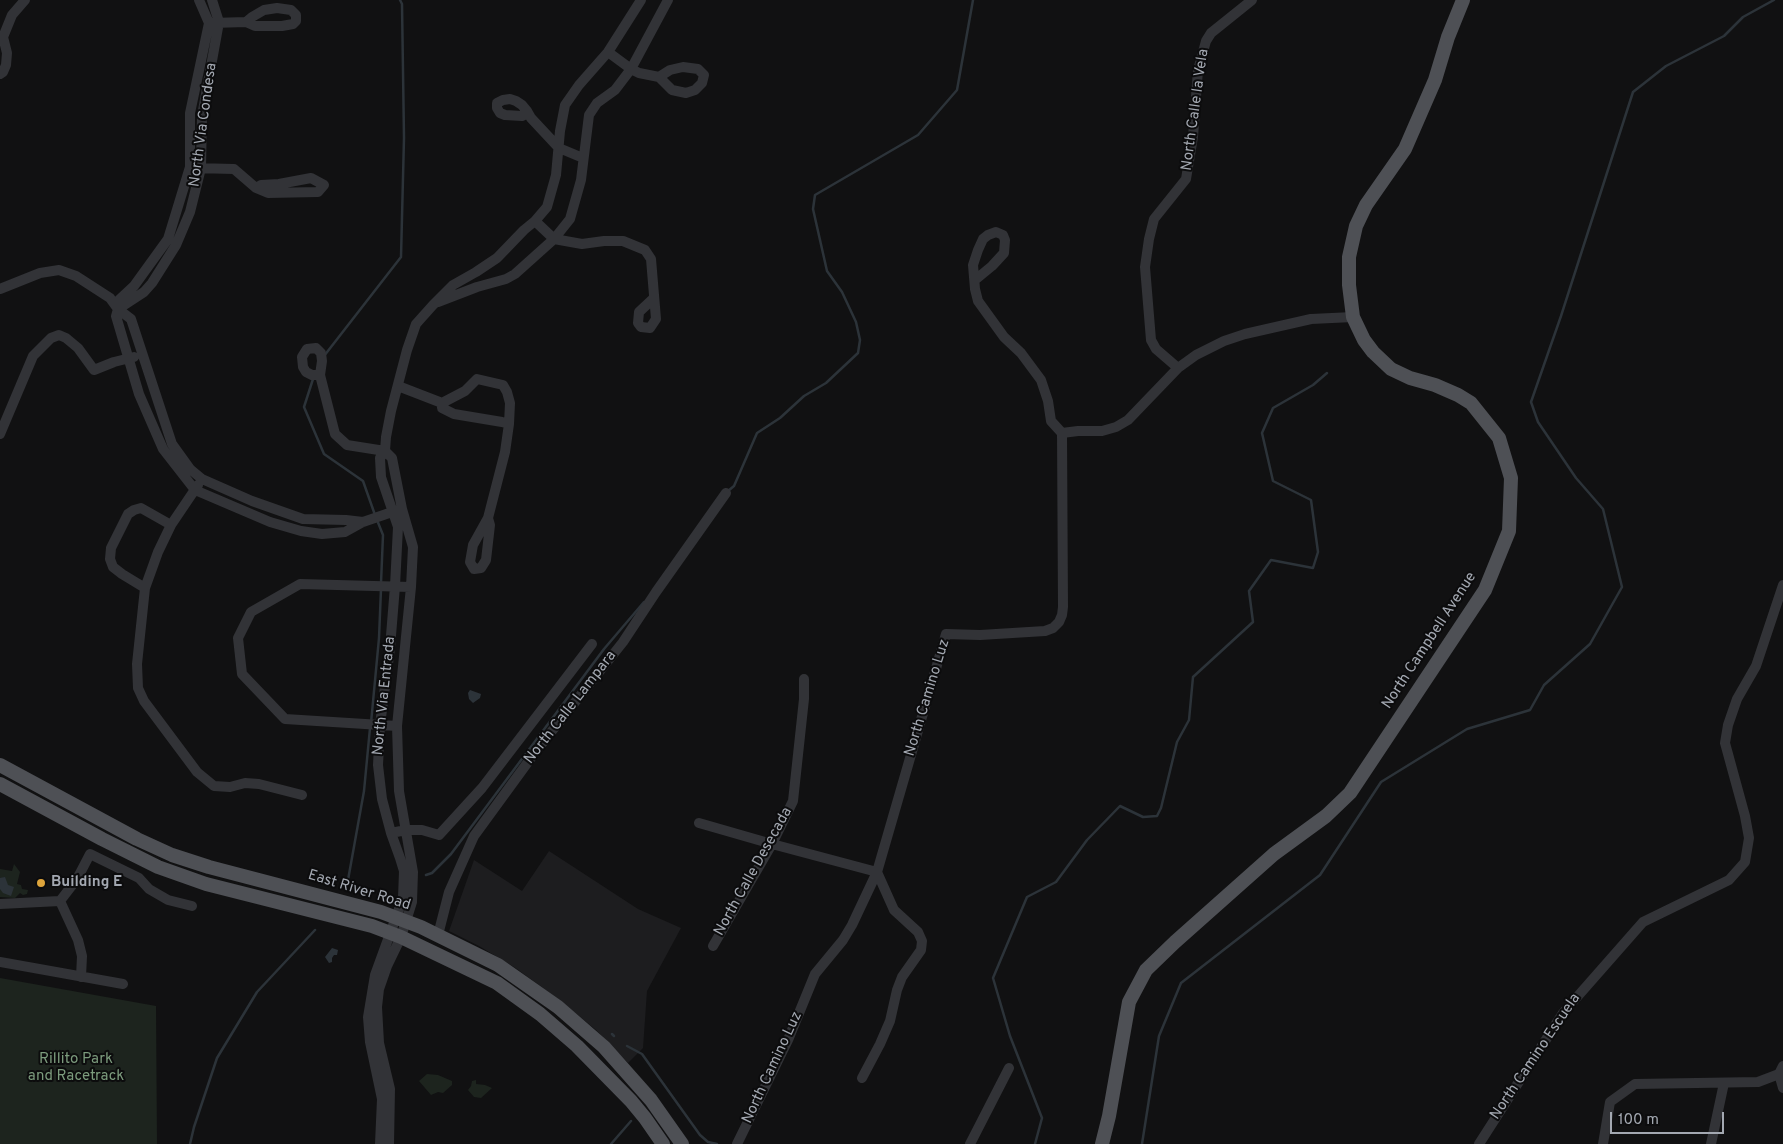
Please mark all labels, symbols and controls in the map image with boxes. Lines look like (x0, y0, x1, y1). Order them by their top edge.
street label: North Calle la Vela (1179, 48, 1213, 172)
street label: North Via Condesa (186, 62, 222, 188)
street label: North Campbell Avenue (1379, 569, 1481, 713)
street label: North Via Entrada (370, 636, 400, 756)
street label: North Camino Luz (902, 637, 954, 759)
street label: North Calle Lampara (521, 648, 621, 768)
street label: North Calle Desecada (711, 804, 797, 940)
street label: East River Road (305, 867, 413, 915)
place label: Building E (51, 874, 122, 892)
marker: Building E (35, 877, 47, 889)
street label: North Camino Escuela (1487, 990, 1585, 1124)
street label: North Camino Luz (739, 1009, 807, 1127)
park label: Rillito Park and Racetrack (28, 1051, 124, 1086)
scale bar (1613, 1102, 1727, 1134)
text: 100 m (1618, 1111, 1659, 1130)

